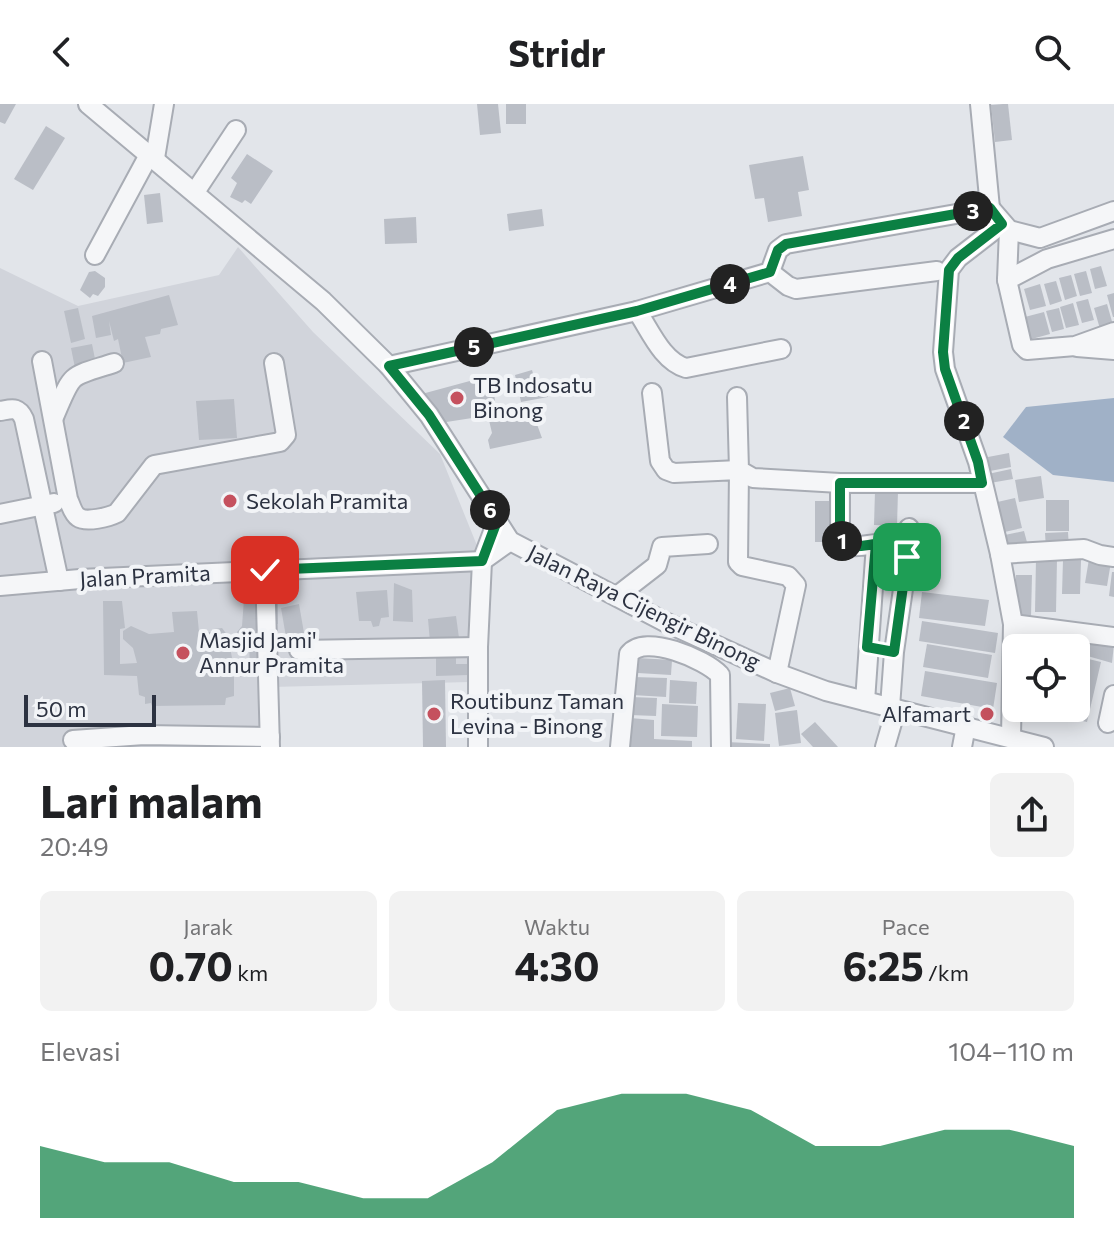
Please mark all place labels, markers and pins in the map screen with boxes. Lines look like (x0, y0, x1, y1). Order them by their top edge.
pin: 3 (953, 191, 993, 231)
pin: 4 (710, 264, 750, 304)
pin: 5 (454, 327, 494, 367)
place label: TB Indosatu Binong (473, 371, 593, 423)
marker: TB Indosatu Binong (448, 389, 466, 407)
pin: 2 (944, 401, 984, 441)
place label: Sekolah Pramita (246, 487, 408, 514)
pin: 6 (470, 490, 510, 530)
marker: Sekolah Pramita (221, 492, 239, 510)
pin: 1 (822, 521, 862, 561)
pin (873, 523, 941, 591)
pin (231, 536, 299, 604)
place label: Masjid Jami' Annur Pramita (199, 626, 344, 678)
marker: Masjid Jami' Annur Pramita (174, 644, 192, 662)
place label: Routibunz Taman Levina - Binong (450, 687, 624, 739)
place label: Alfamart (882, 700, 971, 727)
marker: Routibunz Taman Levina - Binong (425, 705, 443, 723)
marker: Alfamart (978, 705, 996, 723)

